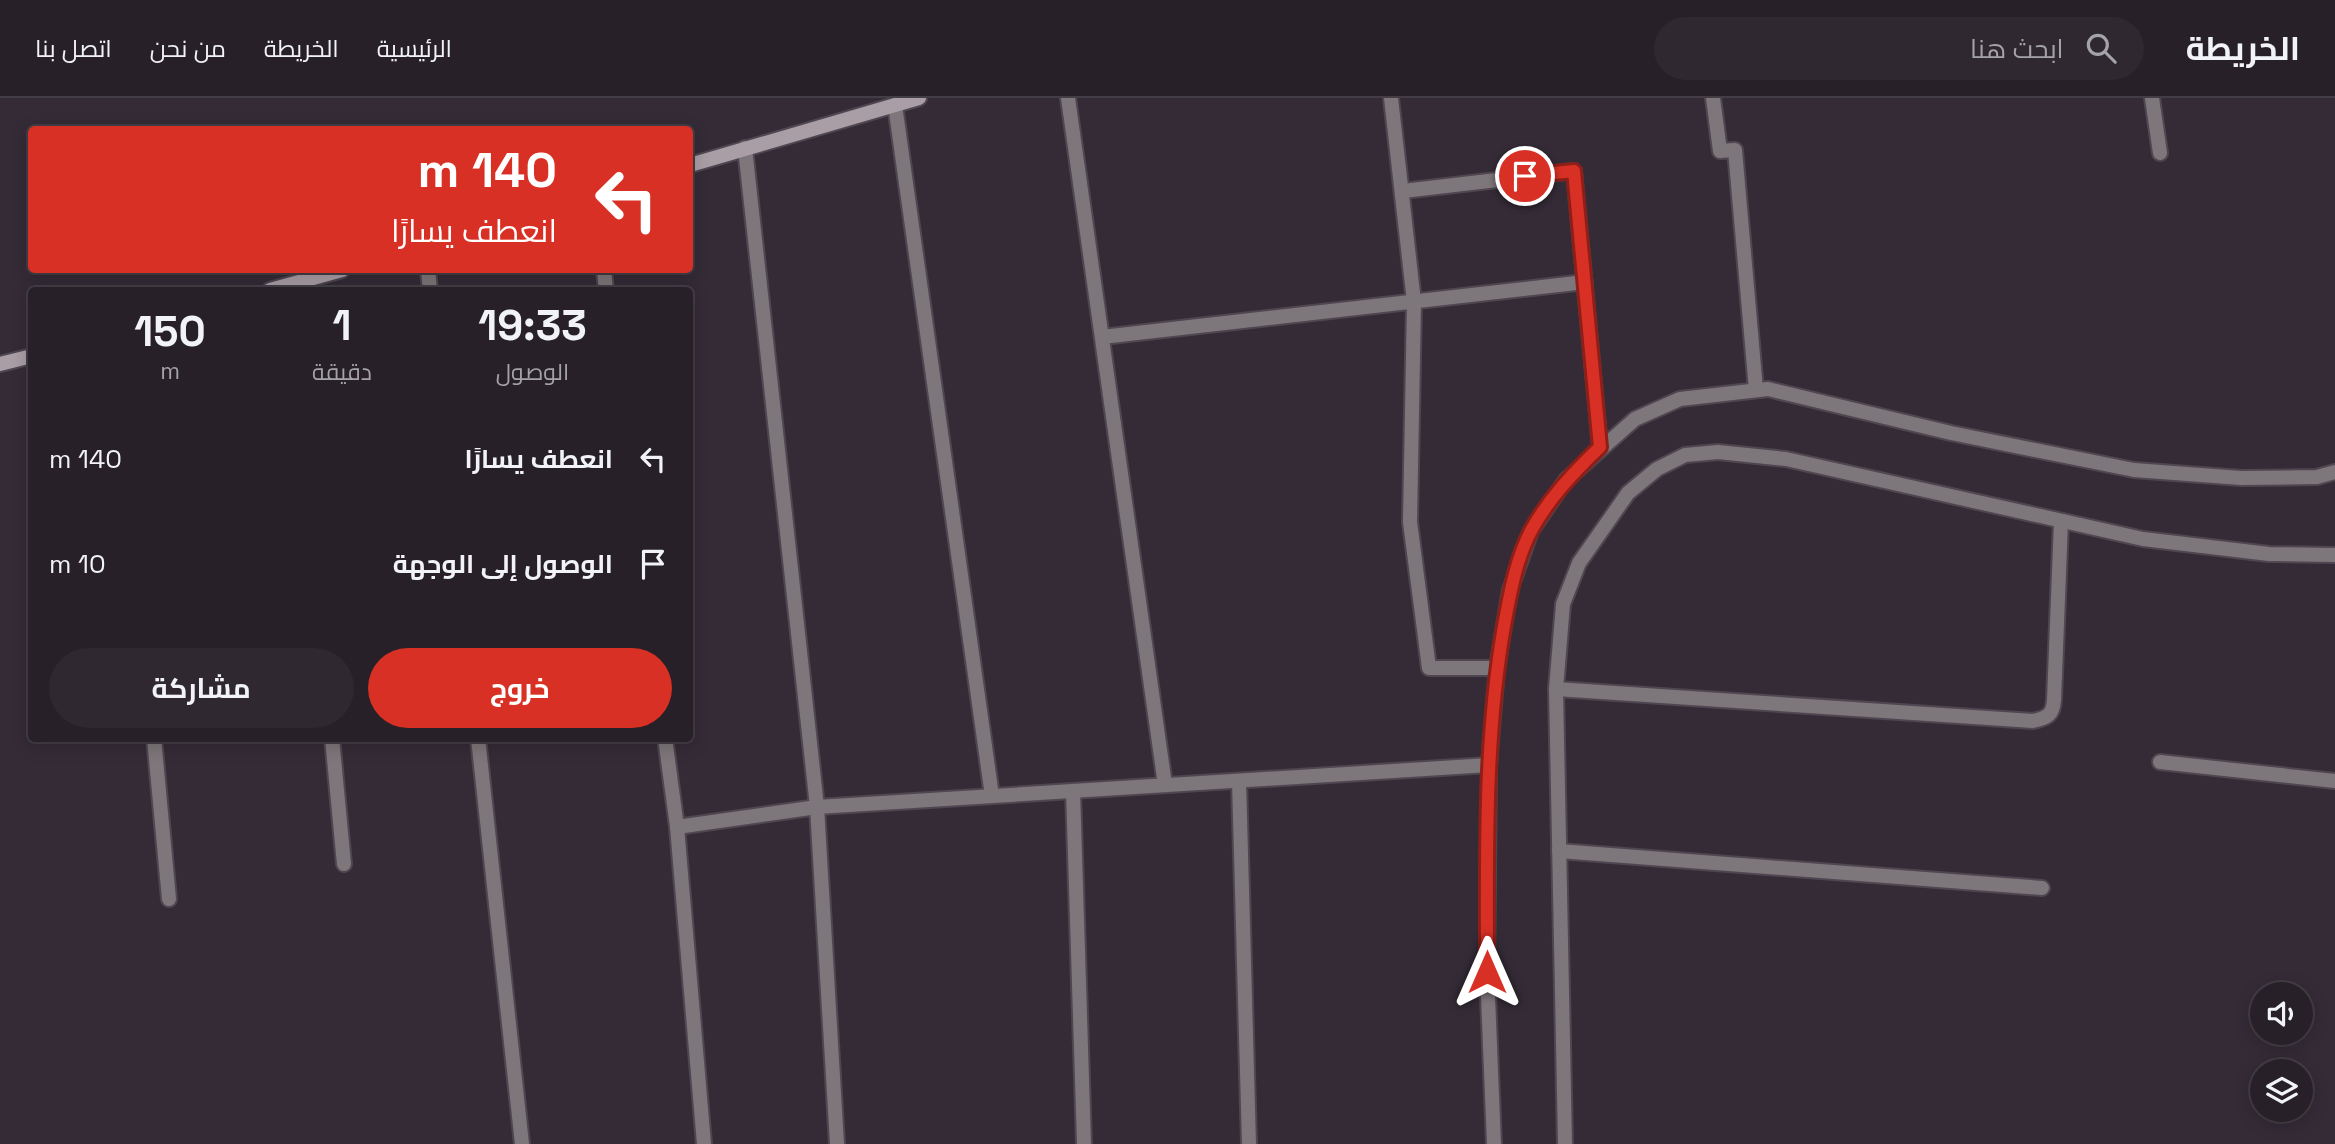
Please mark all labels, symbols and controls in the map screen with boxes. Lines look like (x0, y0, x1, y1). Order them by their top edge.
search box (1654, 17, 2144, 80)
text: الخريطة (2186, 28, 2300, 70)
icon: search (2082, 29, 2120, 67)
text: ابحث هنا (1970, 32, 2064, 66)
text: اتصل بنا (35, 33, 112, 64)
text: من نحن (150, 33, 226, 64)
text: الخريطة (264, 33, 339, 64)
text: الرئيسية (377, 33, 452, 64)
text: 140 m (418, 139, 557, 201)
pin (1495, 146, 1555, 206)
icon: left (581, 154, 672, 245)
icon: arrive (1506, 157, 1544, 195)
text: انعطف يسارًا (391, 211, 557, 251)
text: 1 (332, 299, 351, 352)
text: 19:33 (478, 299, 587, 352)
text: 150 (134, 305, 206, 358)
text: m (160, 356, 180, 386)
text: دقيقة (312, 357, 372, 387)
text: الوصول (496, 357, 569, 387)
icon: left (634, 440, 672, 478)
text: 140 m (49, 442, 122, 476)
text: انعطف يسارًا (465, 442, 613, 476)
icon: arrive (634, 545, 672, 583)
text: 10 m (49, 547, 106, 581)
text: الوصول إلى الوجهة (393, 547, 613, 581)
button: مشاركة (49, 648, 354, 728)
button: خروج (368, 648, 672, 728)
position arrow (1450, 935, 1524, 1009)
map controls (2250, 982, 2313, 1122)
button: sound (2250, 982, 2313, 1045)
button: layers (2250, 1059, 2313, 1122)

